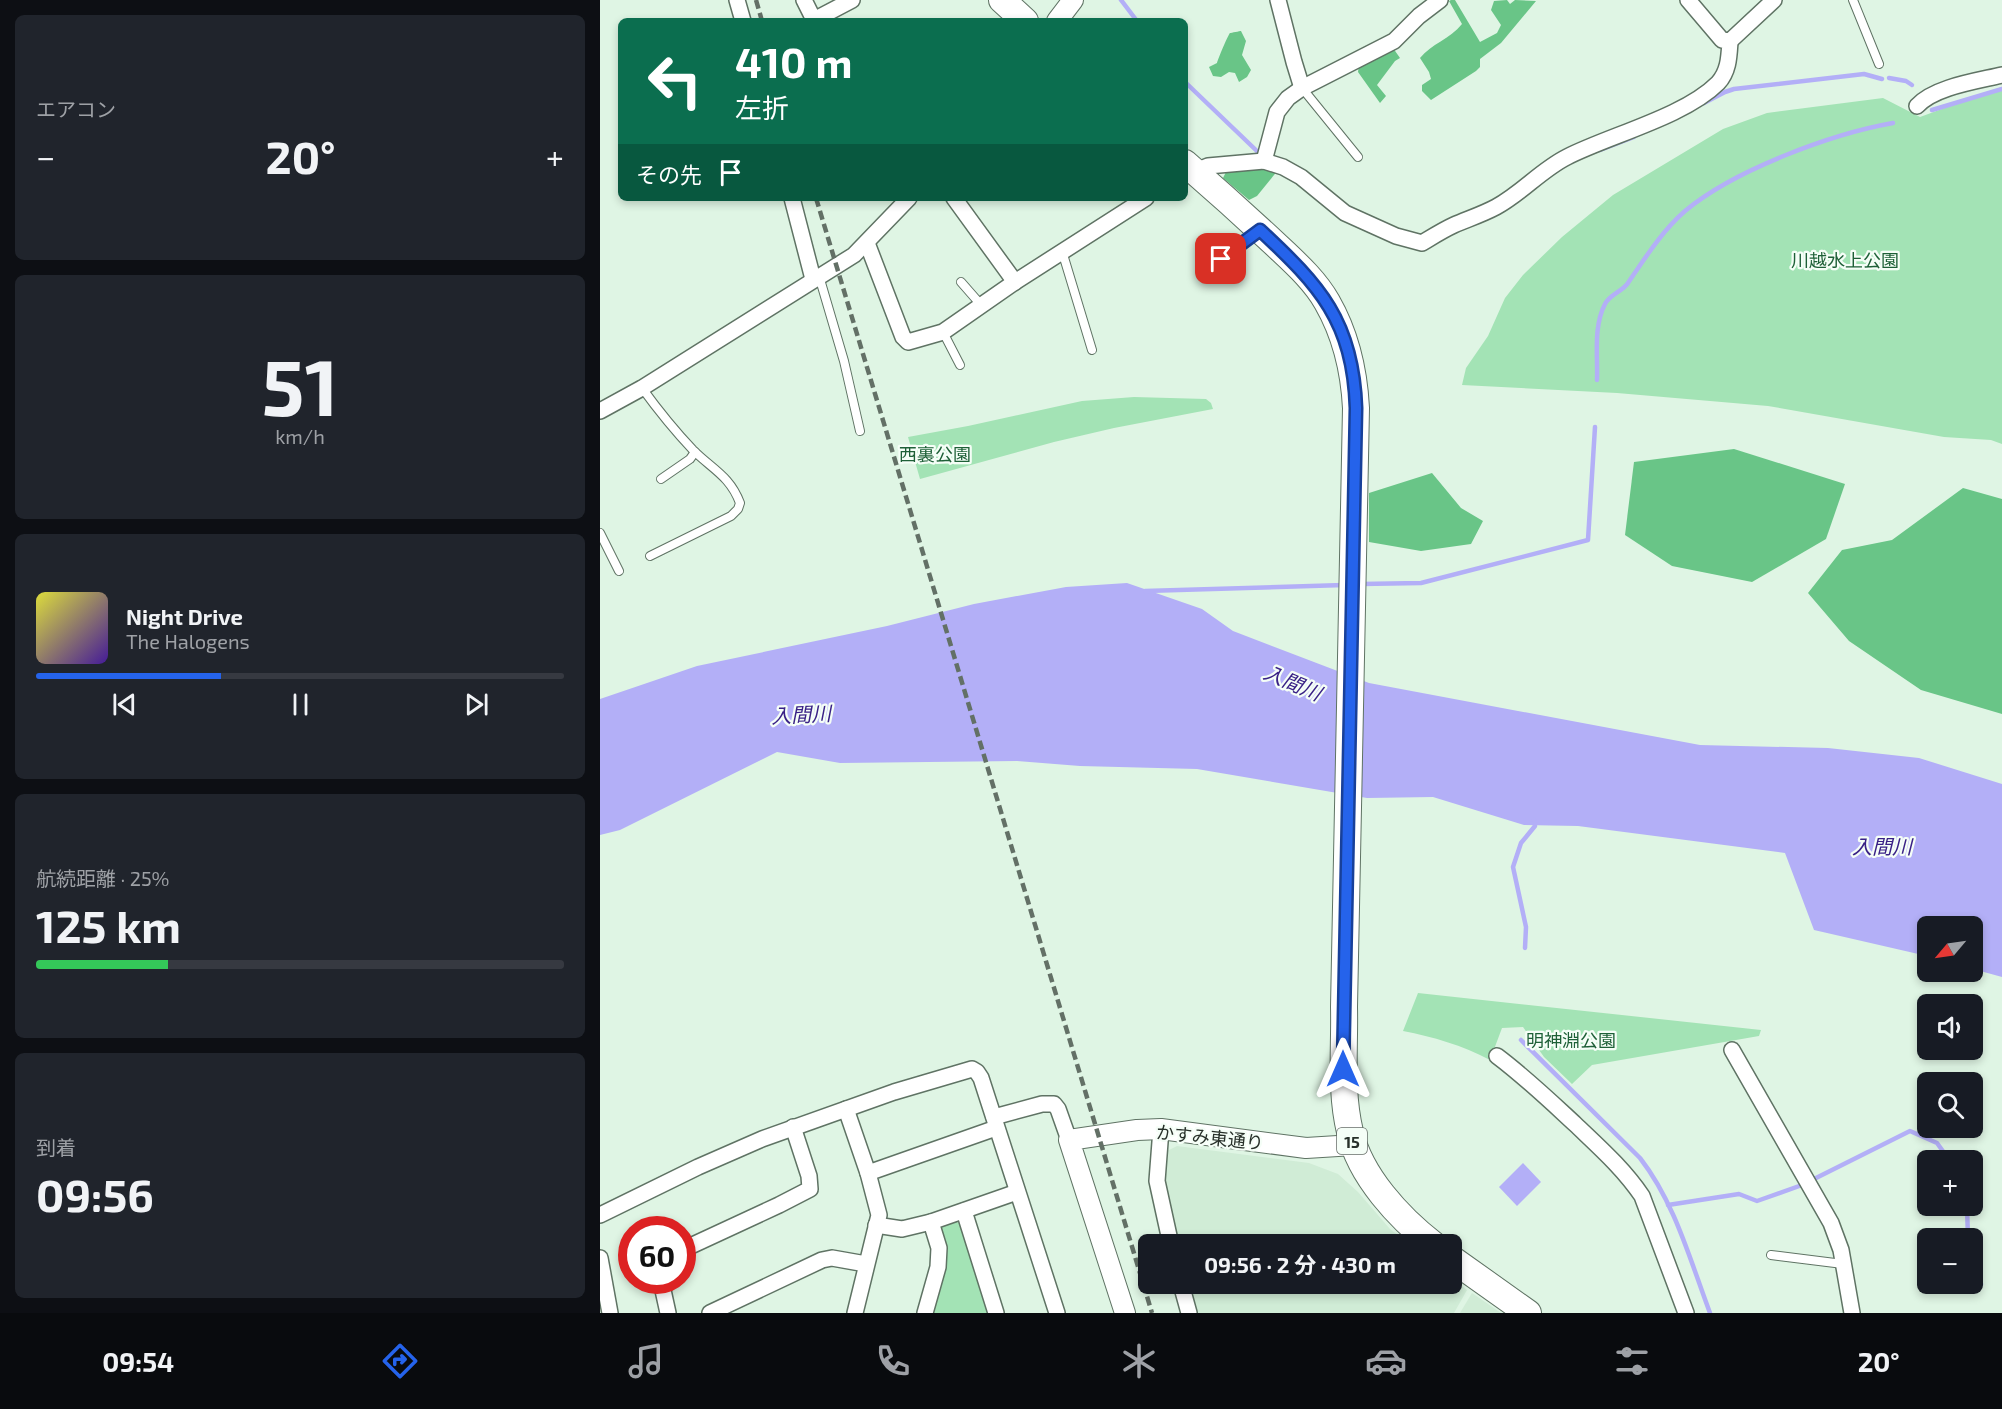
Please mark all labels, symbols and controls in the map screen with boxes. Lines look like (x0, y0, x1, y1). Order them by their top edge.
text: 410 m (735, 36, 852, 86)
icon: left (636, 42, 714, 120)
text: 左折 (735, 91, 789, 123)
text: エアコン (36, 97, 116, 121)
text: 20° (266, 129, 336, 183)
text: − (36, 136, 55, 176)
text: + (546, 136, 564, 176)
icon: arrive (714, 156, 747, 189)
text: その先 (636, 161, 702, 187)
pin (1195, 233, 1246, 284)
icon: arrive (1204, 242, 1237, 275)
park label: 川越水上公園 (1791, 249, 1899, 271)
text: 51 (262, 338, 338, 432)
text: km/h (275, 424, 325, 448)
park label: 西裏公園 (899, 443, 971, 465)
text: Night Drive (126, 603, 243, 629)
text: The Halogens (126, 629, 250, 653)
water label: 入間川 (1261, 659, 1327, 706)
icon: previous (108, 688, 141, 721)
icon: pause (284, 688, 317, 721)
icon: next (460, 688, 493, 721)
water label: 入間川 (770, 700, 834, 728)
water label: 入間川 (1852, 834, 1914, 858)
text: 航続距離 · 25% (36, 866, 169, 890)
text: 125 km (36, 898, 181, 952)
north arrow (1917, 916, 1983, 982)
map controls (1917, 916, 1983, 1294)
button: sound (1917, 994, 1983, 1060)
park label: 明神淵公園 (1526, 1029, 1616, 1051)
position arrow (1311, 1037, 1375, 1101)
button: search (1917, 1072, 1983, 1138)
street label: かすみ東通り (1155, 1120, 1265, 1154)
road number: 15 (1337, 1128, 1367, 1154)
text: 到着 (36, 1135, 76, 1159)
button: + (1917, 1150, 1983, 1216)
text: 09:56 (36, 1167, 154, 1221)
speed limit sign: 60 (618, 1216, 696, 1294)
button: − (1917, 1228, 1983, 1294)
text: 09:56 · 2 分 · 430 m (1204, 1251, 1396, 1277)
icon: directions (379, 1340, 421, 1382)
icon: music (625, 1340, 667, 1382)
icon: phone (872, 1340, 914, 1382)
icon: climate (1118, 1340, 1160, 1382)
icon: car (1365, 1340, 1407, 1382)
icon: filters (1611, 1340, 1653, 1382)
text: 09:54 (102, 1345, 174, 1377)
text: 20° (1858, 1345, 1900, 1377)

